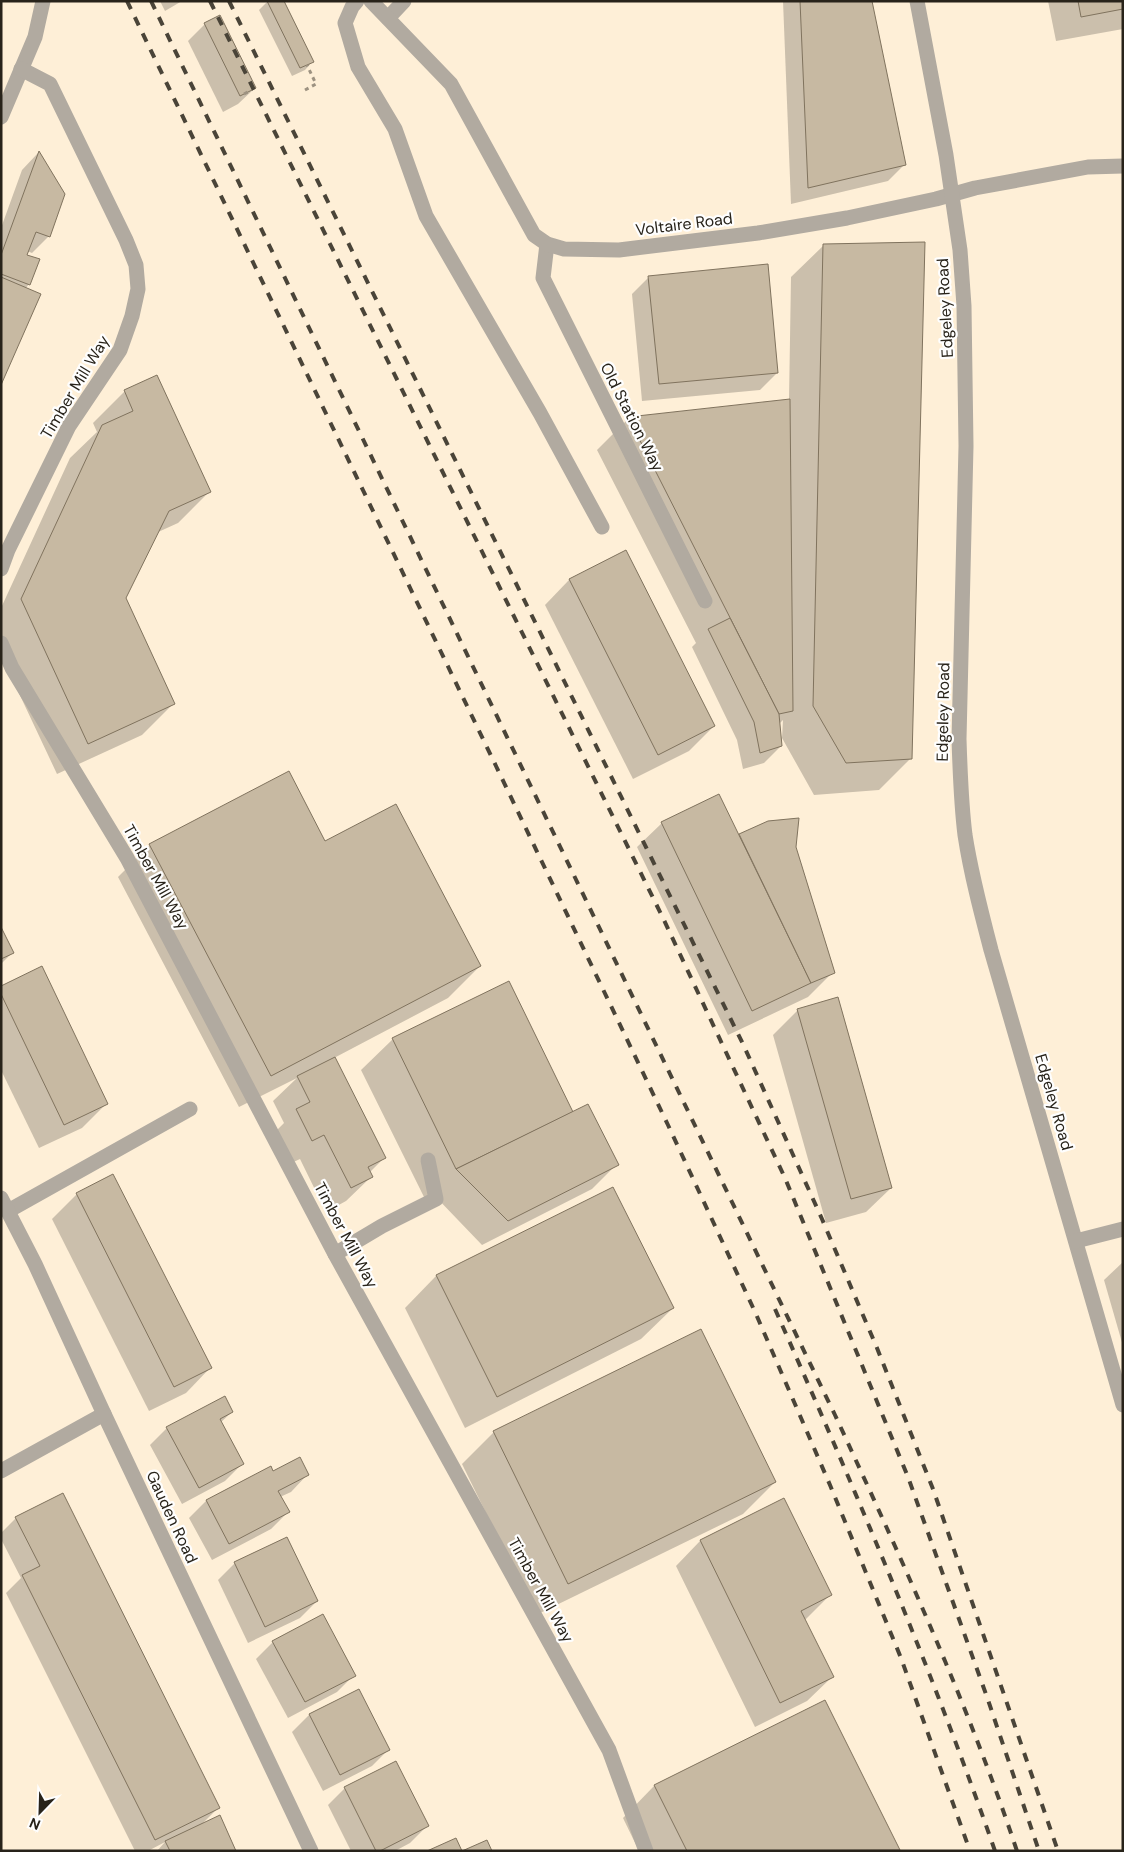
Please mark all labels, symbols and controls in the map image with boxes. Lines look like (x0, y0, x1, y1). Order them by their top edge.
street label: Voltaire Road (634, 208, 734, 240)
street label: Edgeley Road (932, 258, 958, 358)
street label: Timber Mill Way (36, 331, 114, 443)
street label: Old Station Way (596, 359, 668, 475)
street label: Edgeley Road (932, 662, 954, 762)
street label: Timber Mill Way (118, 821, 194, 933)
street label: Edgeley Road (1030, 1051, 1078, 1153)
street label: Timber Mill Way (309, 1178, 383, 1292)
street label: Gauden Road (141, 1467, 203, 1567)
street label: Timber Mill Way (503, 1534, 579, 1646)
north arrow (15, 1787, 65, 1837)
text: N (27, 1814, 43, 1834)

